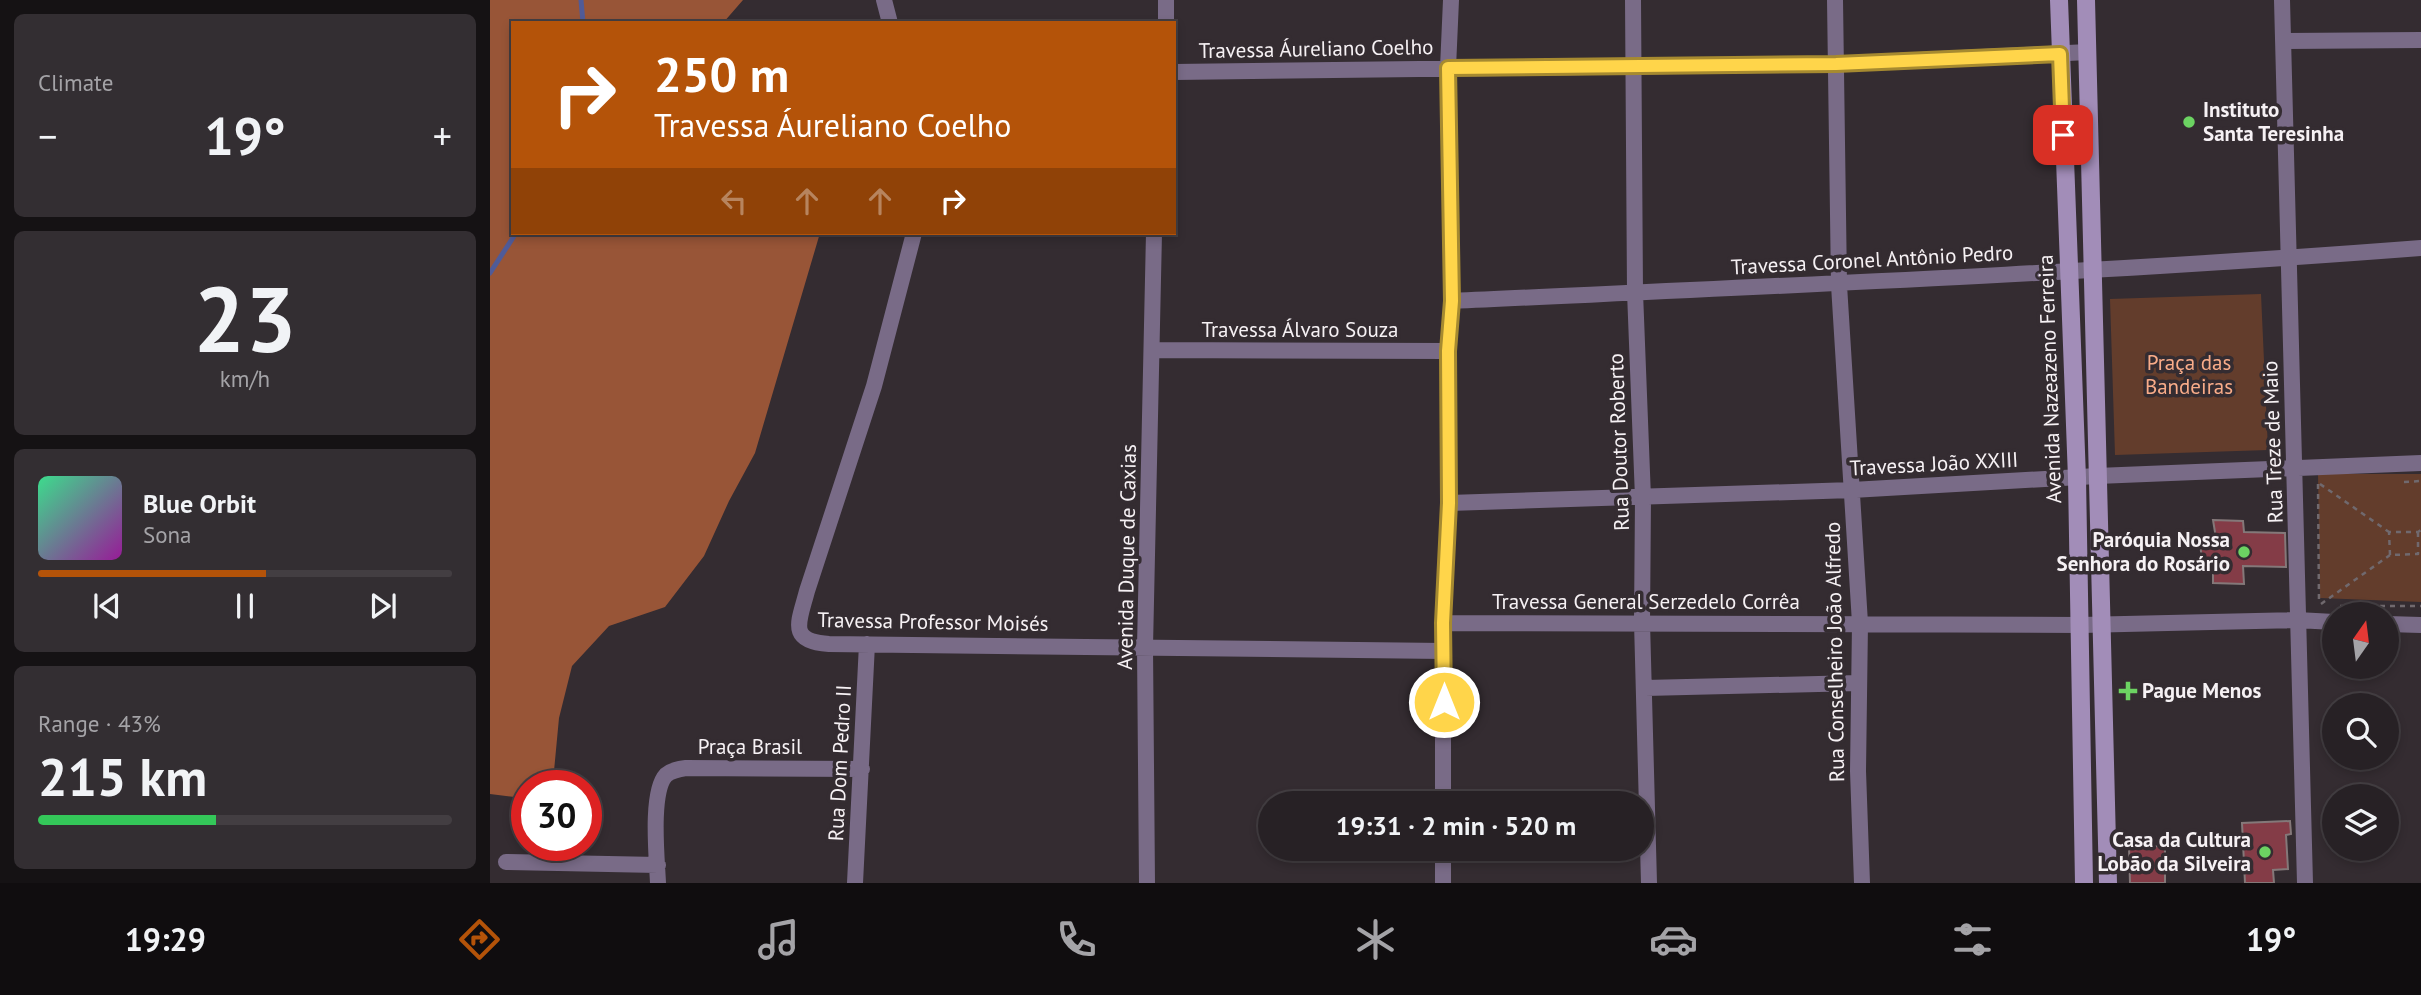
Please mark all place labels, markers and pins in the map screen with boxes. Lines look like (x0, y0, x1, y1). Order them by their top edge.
place label: Instituto Santa Teresinha (2203, 96, 2344, 147)
pin (2033, 105, 2093, 165)
marker: Instituto Santa Teresinha (2181, 114, 2197, 130)
place label: Paróquia Nossa Senhora do Rosário (2057, 526, 2230, 577)
marker: Paróquia Nossa Senhora do Rosário (2236, 544, 2252, 560)
place label: Pague Menos (2142, 677, 2262, 704)
marker: Pague Menos (2120, 683, 2136, 699)
place label: Casa da Cultura Lobão da Silveira (2097, 826, 2251, 877)
marker: Casa da Cultura Lobão da Silveira (2257, 844, 2273, 860)

